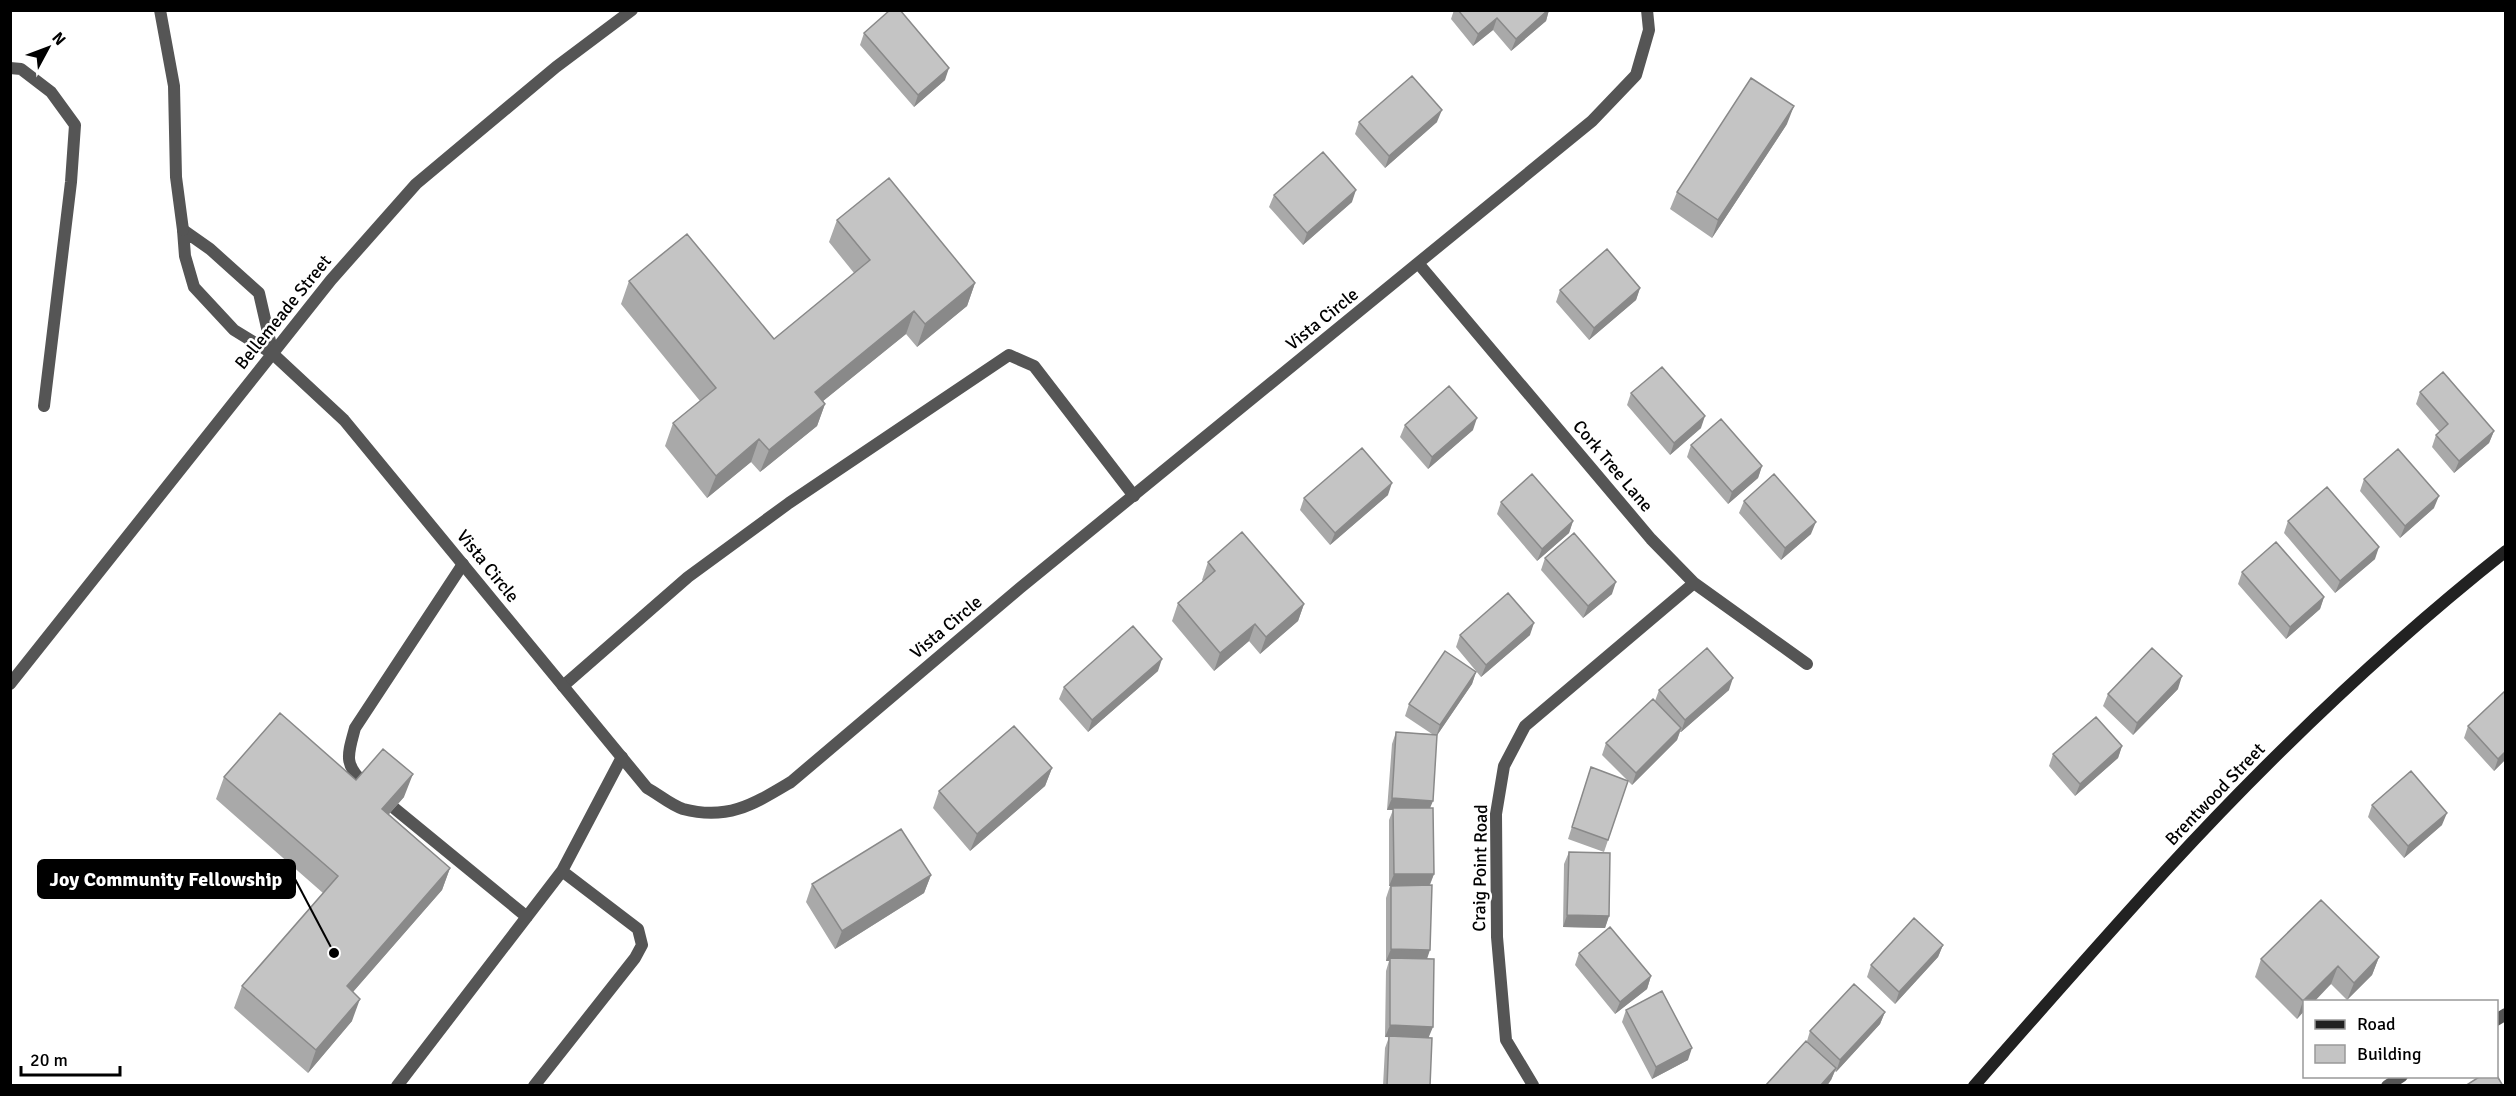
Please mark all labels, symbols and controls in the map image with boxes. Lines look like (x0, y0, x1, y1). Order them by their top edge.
north arrow (18, 18, 78, 78)
text: N (47, 28, 70, 50)
street label: Bellemeade Street (230, 250, 336, 374)
street label: Vista Circle (1281, 283, 1363, 355)
street label: Cork Tree Lane (1568, 416, 1658, 516)
street label: Vista Circle (452, 525, 524, 607)
street label: Vista Circle (906, 591, 986, 663)
street label: Brentwood Street (2161, 738, 2269, 850)
street label: Craig Point Road (1468, 804, 1492, 932)
callout: Joy Community Fellowship (38, 860, 295, 898)
text: Joy Community Fellowship (50, 867, 283, 892)
legend (2303, 1000, 2498, 1078)
text: Road (2357, 1013, 2396, 1035)
scale bar (21, 1039, 120, 1077)
text: Building (2357, 1043, 2421, 1065)
text: 20 m (30, 1049, 68, 1071)

